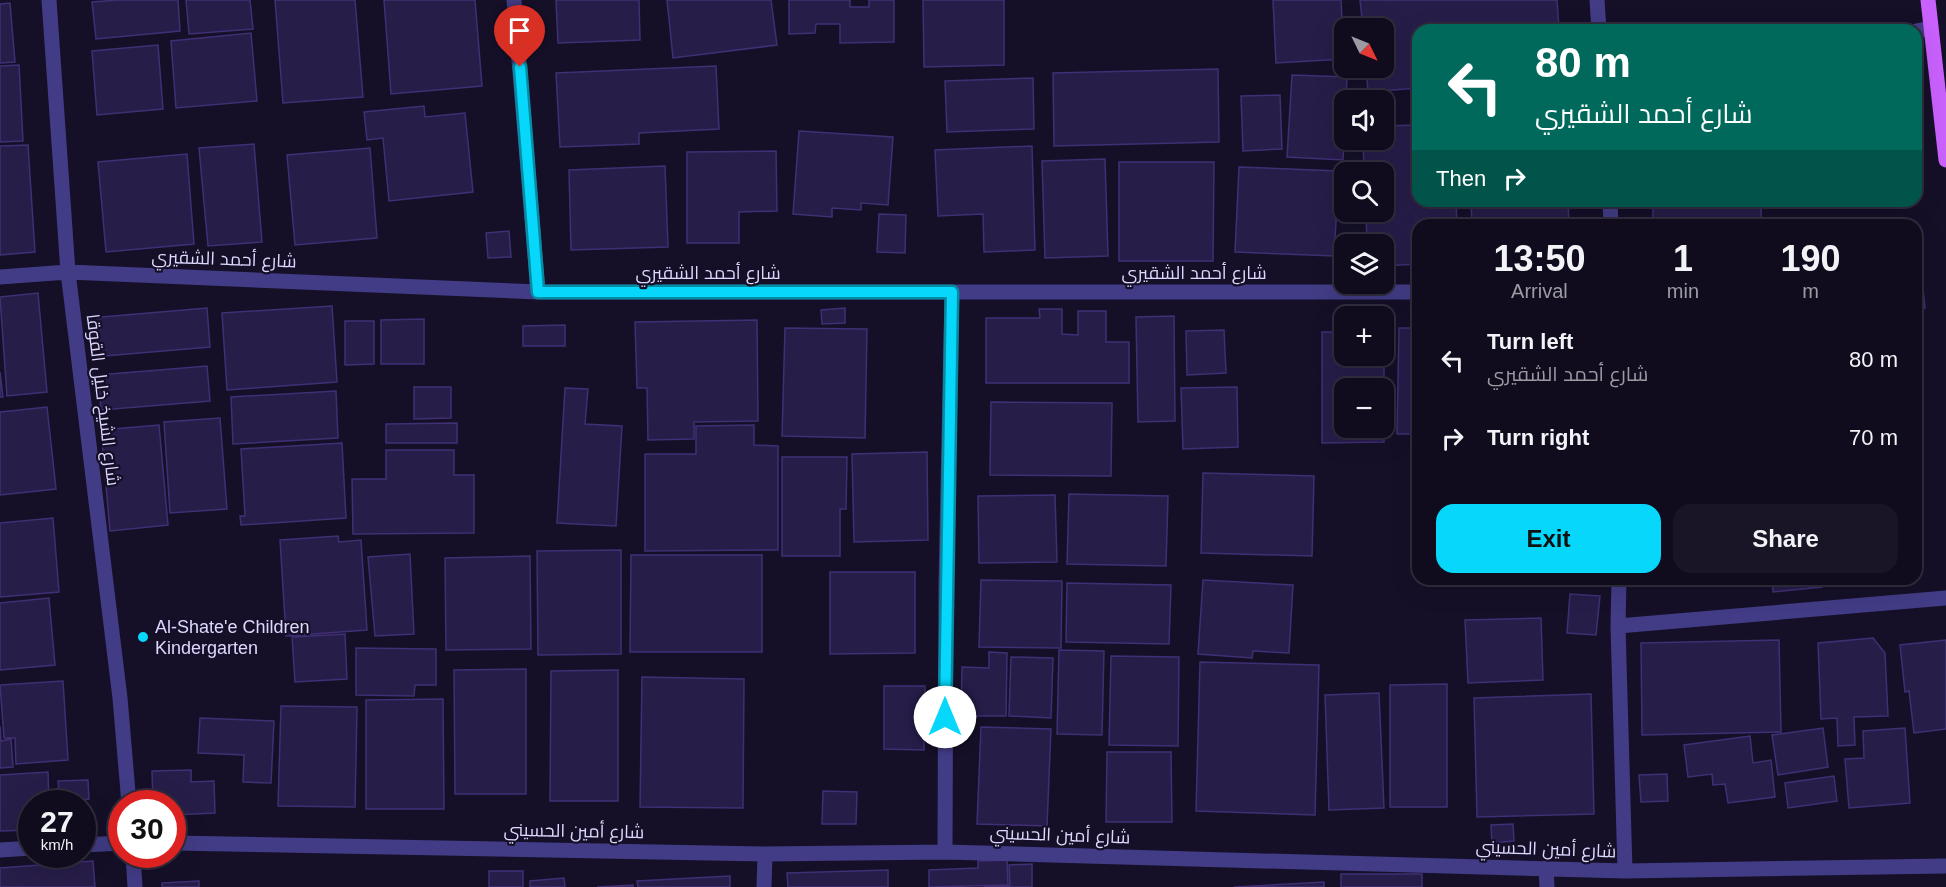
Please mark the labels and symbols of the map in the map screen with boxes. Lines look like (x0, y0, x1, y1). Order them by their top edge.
pin (494, 5, 545, 67)
north arrow (1334, 18, 1394, 78)
street label: شارع أحمد الشقيري (151, 245, 297, 276)
street label: شارع أحمد الشقيري (635, 262, 781, 287)
street label: شارع أحمد الشقيري (1121, 262, 1267, 287)
street label: شارع الشيخ خليل القوقا (81, 313, 123, 487)
place label: Al-Shate'e Children Kindergarten (155, 617, 310, 658)
marker: Al-Shate'e Children Kindergarten (136, 630, 150, 644)
position arrow (913, 685, 977, 749)
speed limit sign: 30 (108, 790, 186, 868)
street label: شارع أمين الحسيني (503, 819, 644, 846)
street label: شارع أمين الحسيني (989, 822, 1131, 851)
street label: شارع أمين الحسيني (1475, 836, 1617, 865)

